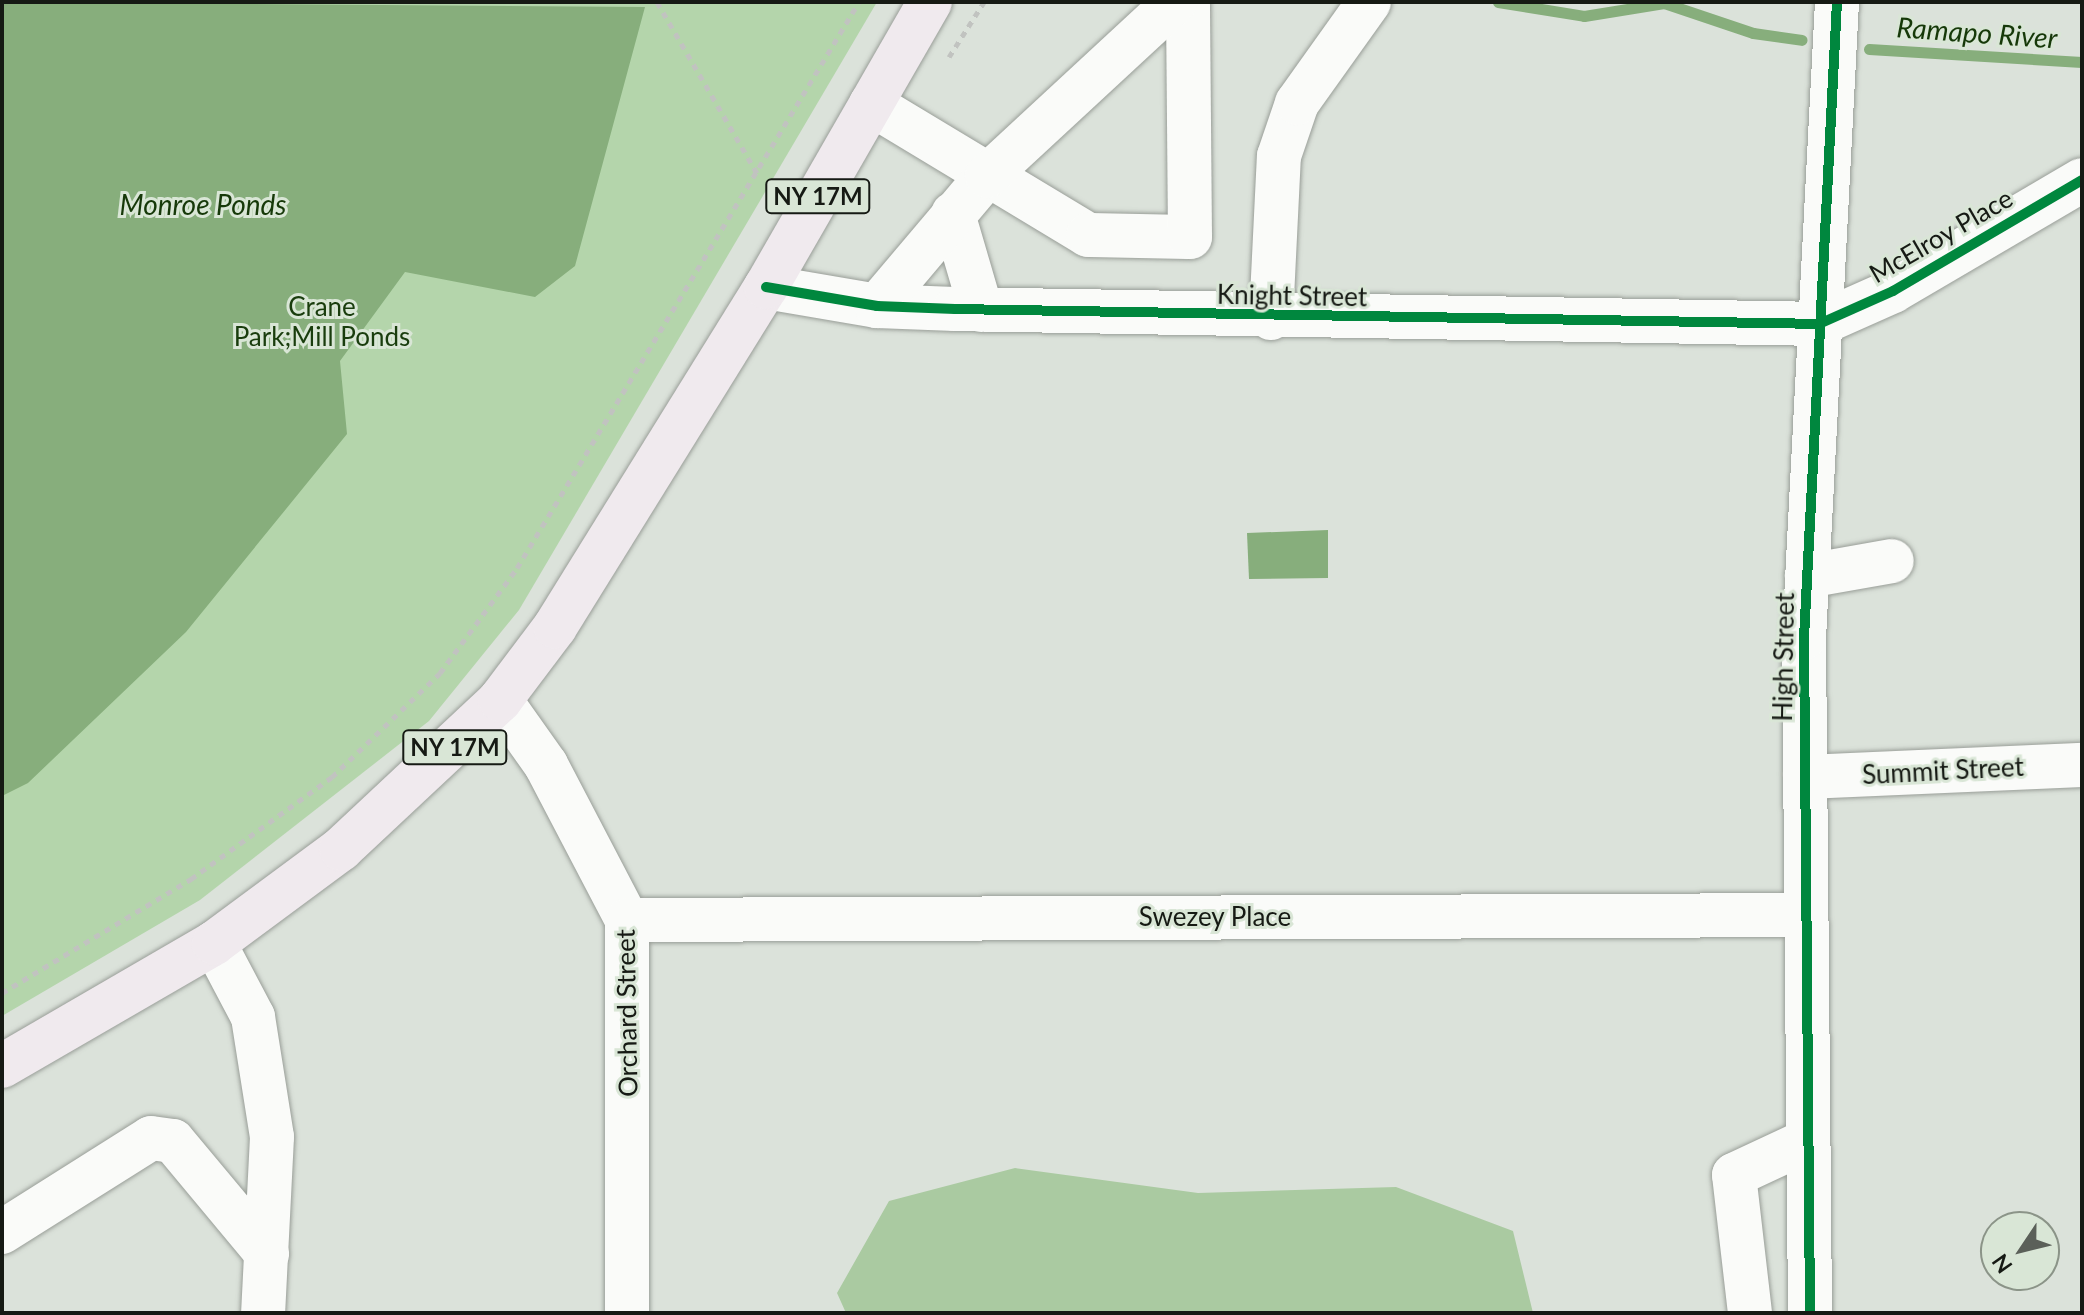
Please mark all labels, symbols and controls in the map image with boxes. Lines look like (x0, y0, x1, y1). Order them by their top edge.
water label: Ramapo River (1896, 10, 2058, 54)
road number: NY 17M (764, 176, 872, 216)
street label: McElroy Place (1864, 182, 2018, 290)
water label: Monroe Ponds (119, 187, 287, 221)
street label: Knight Street (1217, 279, 1367, 313)
park label: Crane Park;Mill Ponds (234, 291, 410, 352)
street label: High Street (1767, 592, 1801, 722)
road number: NY 17M (401, 727, 509, 767)
street label: Summit Street (1861, 751, 2025, 791)
street label: Swezey Place (1138, 901, 1292, 933)
street label: Orchard Street (610, 929, 644, 1097)
north arrow (1980, 1211, 2060, 1291)
text: N (1986, 1249, 2017, 1279)

